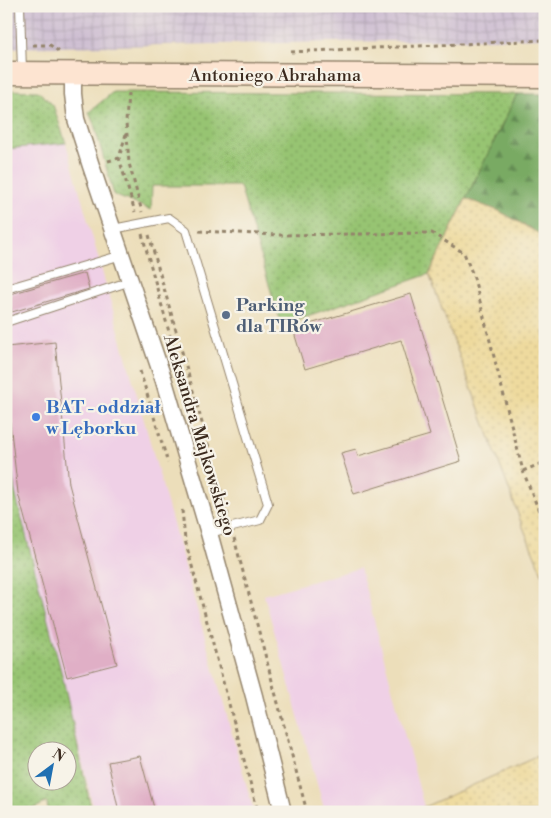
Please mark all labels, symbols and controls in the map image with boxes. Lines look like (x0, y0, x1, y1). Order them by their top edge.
street label: Antoniego Abrahama (188, 64, 362, 87)
place label: Parking dla TIRów (236, 294, 322, 338)
marker: Parking dla TIRów (220, 309, 232, 321)
street label: Aleksandra Majkowskiego (158, 331, 241, 539)
place label: BAT - oddział w Lęborku (45, 396, 161, 440)
marker: BAT - oddział w Lęborku (30, 411, 42, 423)
north arrow (28, 740, 78, 790)
text: N (49, 745, 68, 766)

